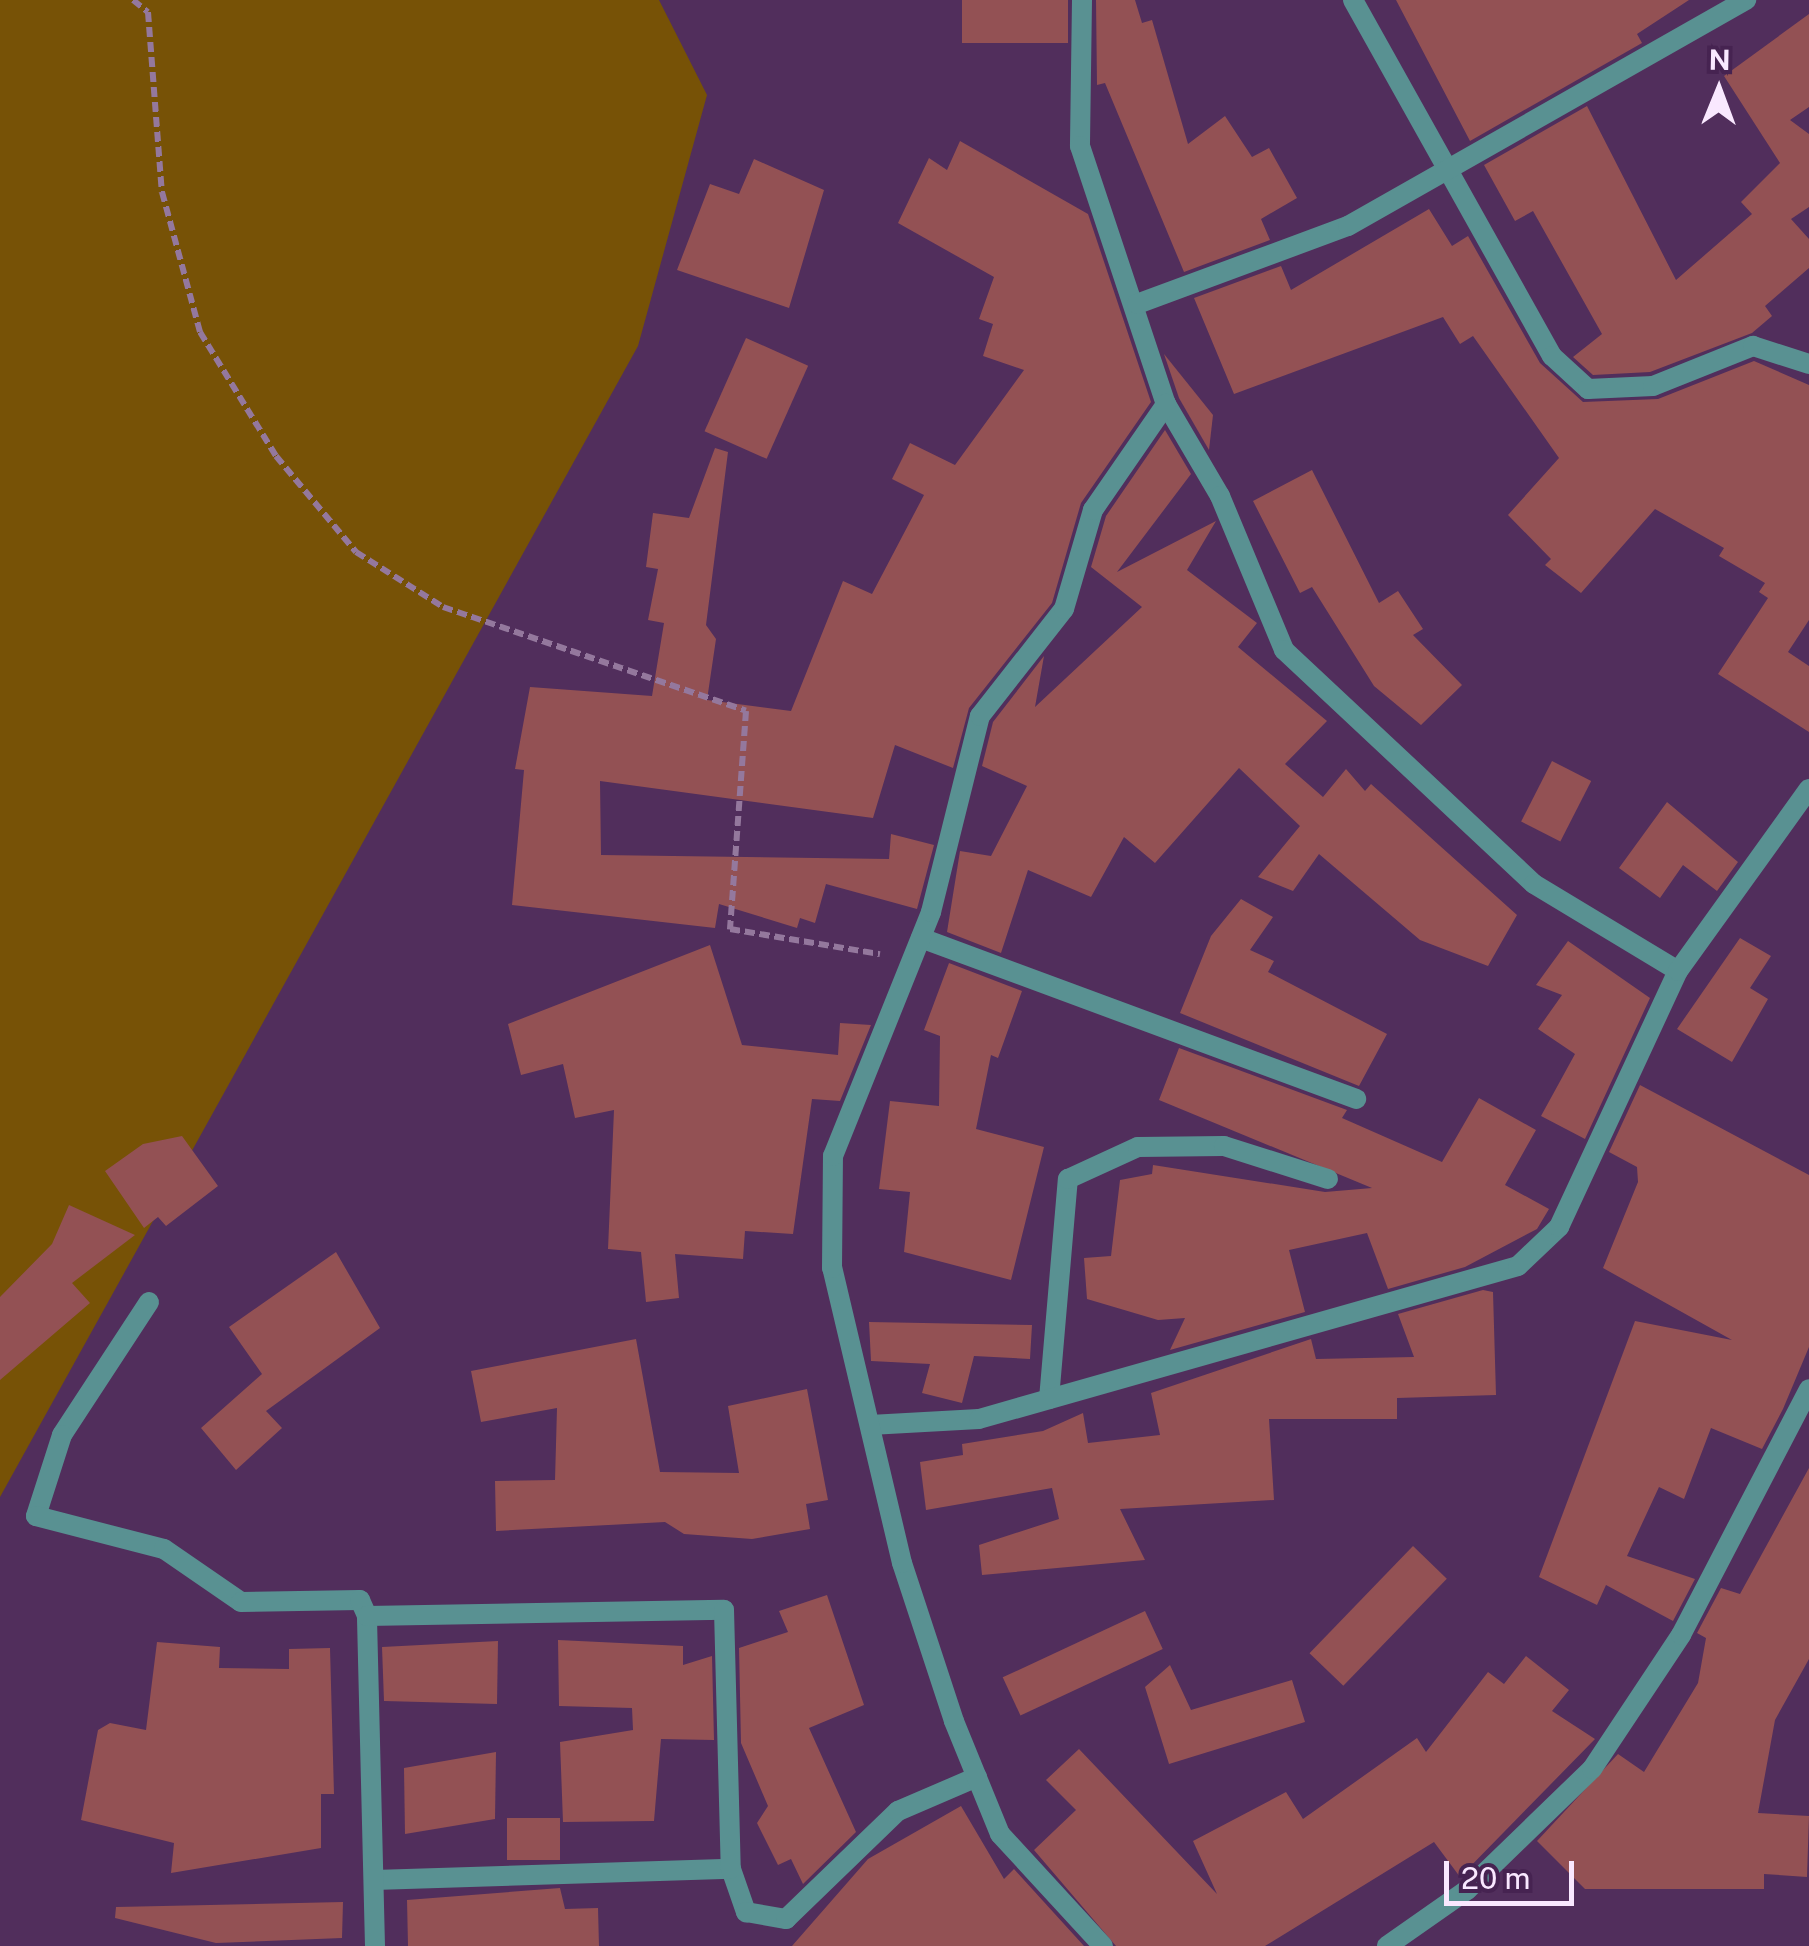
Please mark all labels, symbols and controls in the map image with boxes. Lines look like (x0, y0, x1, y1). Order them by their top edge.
north arrow (1669, 40, 1769, 140)
text: N (1708, 43, 1731, 76)
scale bar (1449, 1841, 1579, 1903)
text: 20 m (1461, 1860, 1530, 1896)

